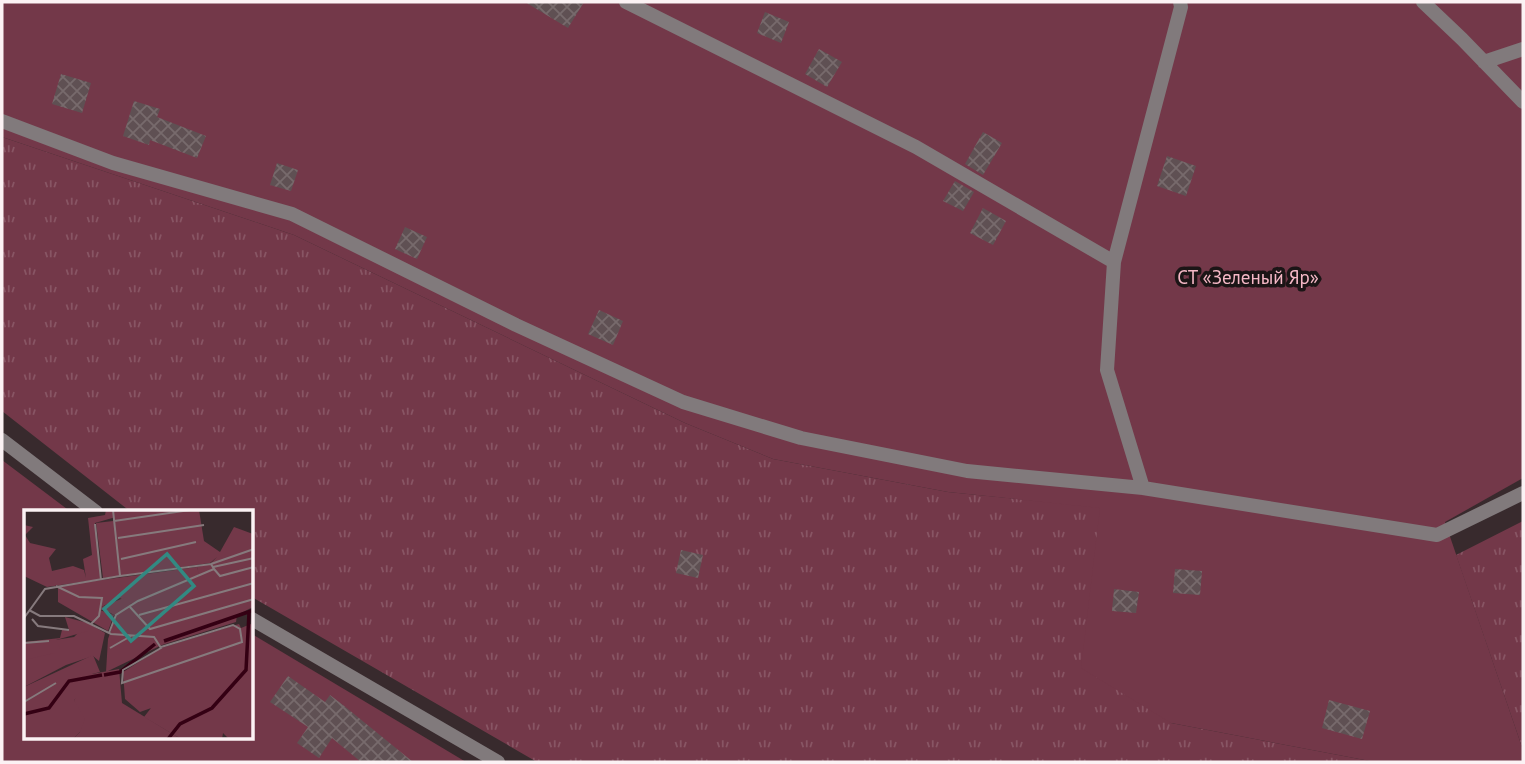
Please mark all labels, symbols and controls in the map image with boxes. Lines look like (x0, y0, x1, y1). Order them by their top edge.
park label: СТ «Зеленый Яр» (1177, 265, 1319, 289)
inset map (24, 510, 254, 740)

